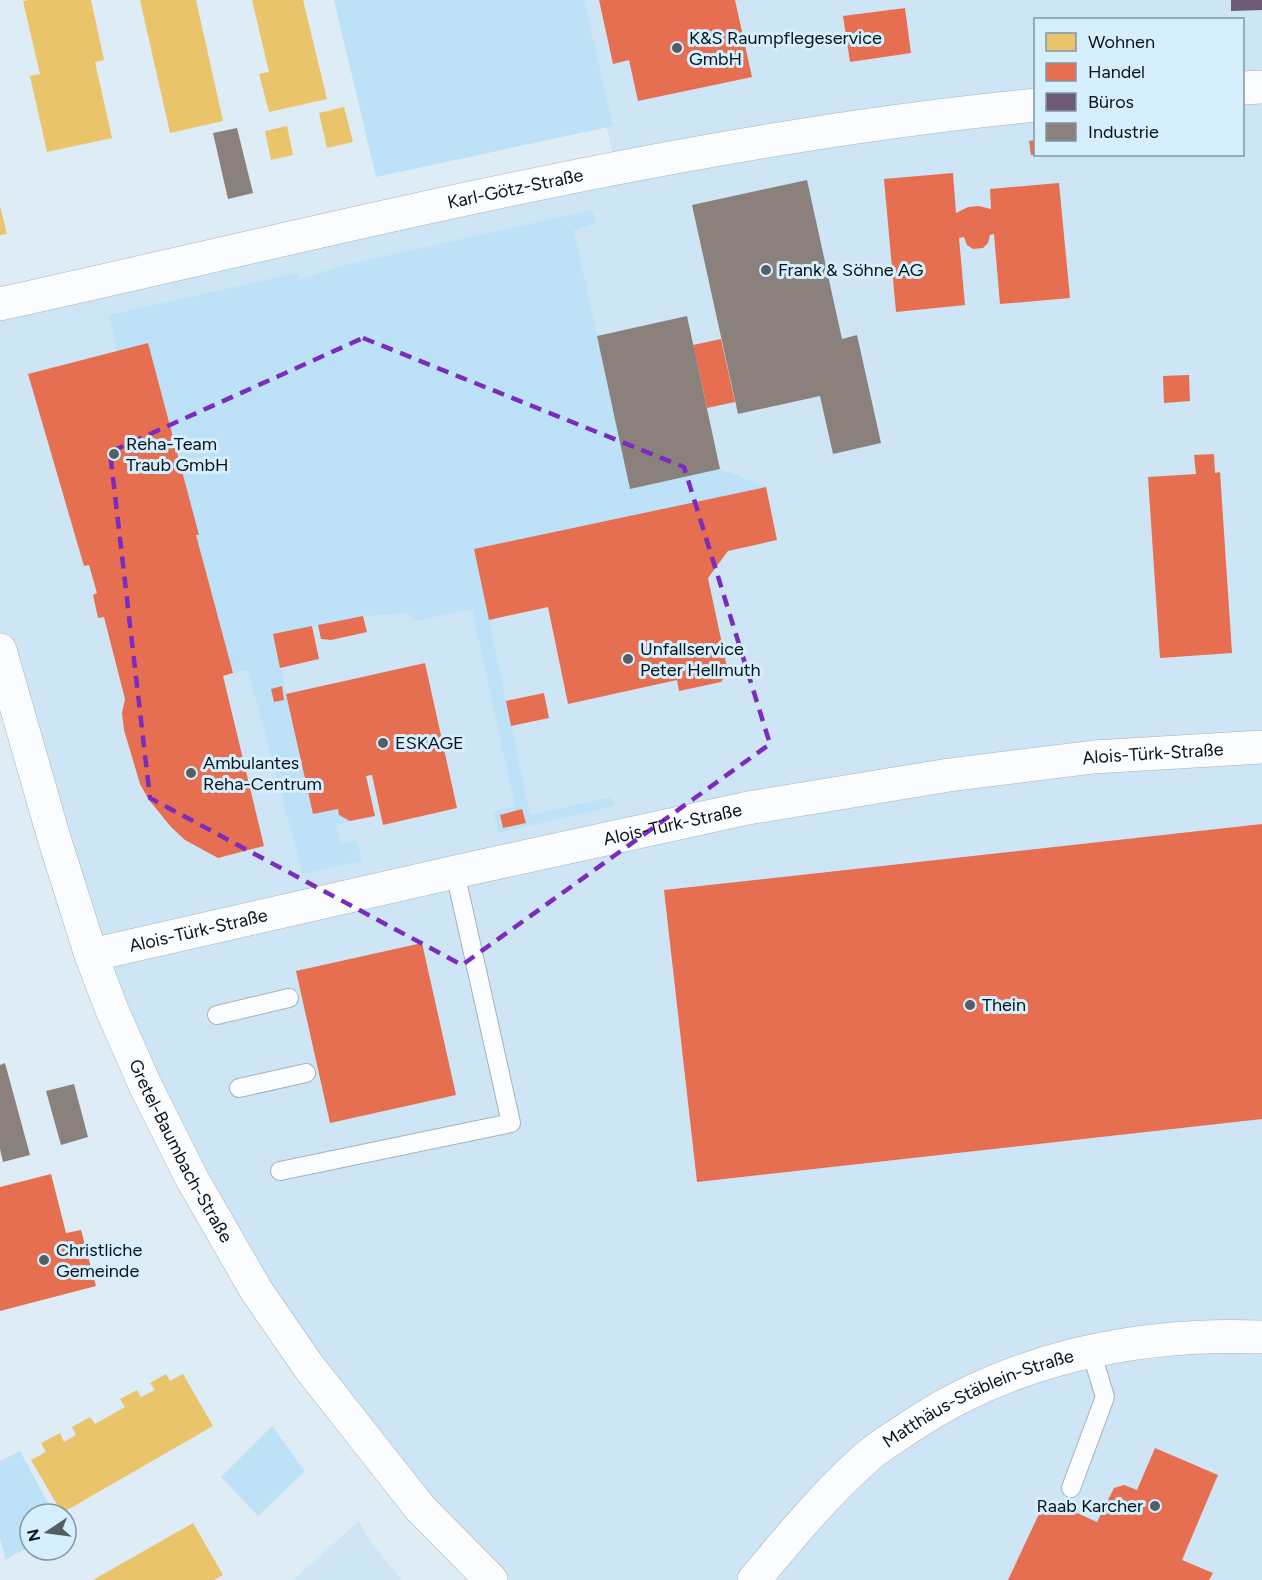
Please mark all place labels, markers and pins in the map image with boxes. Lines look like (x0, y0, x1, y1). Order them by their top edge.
place label: K&S Raumpflegeservice GmbH (689, 27, 882, 70)
marker: K&S Raumpflegeservice GmbH (670, 41, 684, 55)
place label: Frank & Söhne AG (778, 259, 924, 281)
marker: Frank & Söhne AG (759, 263, 773, 277)
place label: Reha-Team Traub GmbH (126, 433, 228, 476)
marker: Reha-Team Traub GmbH (107, 447, 121, 461)
place label: Unfallservice Peter Hellmuth (640, 638, 761, 681)
marker: Unfallservice Peter Hellmuth (621, 652, 635, 666)
place label: ESKAGE (395, 732, 464, 754)
marker: ESKAGE (376, 736, 390, 750)
place label: Ambulantes Reha-Centrum (203, 752, 322, 795)
marker: Ambulantes Reha-Centrum (184, 766, 198, 780)
place label: Thein (982, 994, 1026, 1016)
marker: Thein (963, 998, 977, 1012)
place label: Christliche Gemeinde (56, 1239, 142, 1282)
marker: Christliche Gemeinde (37, 1253, 51, 1267)
place label: Raab Karcher (1037, 1495, 1143, 1517)
marker: Raab Karcher (1148, 1499, 1162, 1513)

